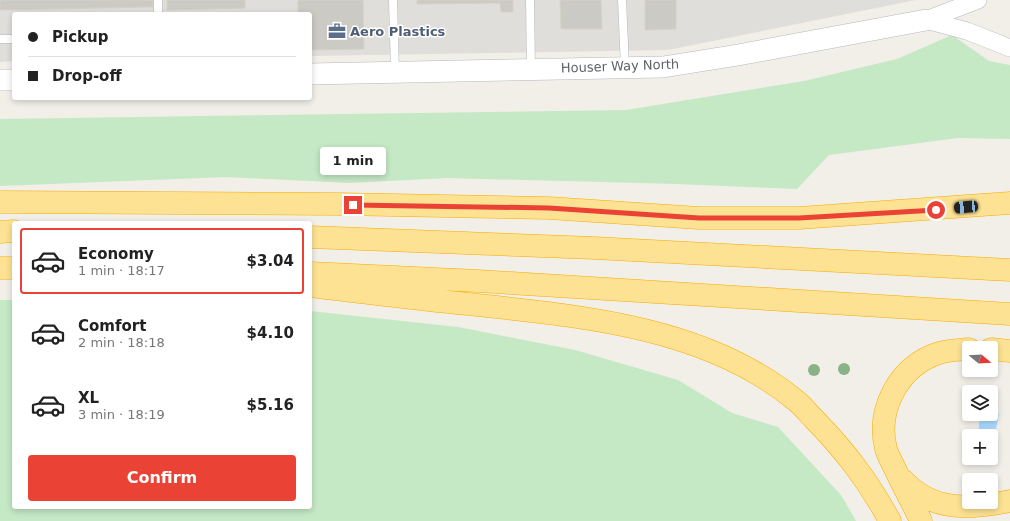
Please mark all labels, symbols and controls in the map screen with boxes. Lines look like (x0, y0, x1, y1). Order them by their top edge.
office icon: Aero Plastics (327, 21, 347, 41)
place label: Aero Plastics (350, 24, 446, 39)
text: Pickup (52, 28, 108, 46)
street label: Houser Way North (561, 56, 679, 76)
text: Drop-off (52, 67, 122, 85)
callout: 1 min (320, 147, 386, 175)
text: 1 min (333, 153, 373, 168)
route end (344, 196, 362, 214)
car (954, 200, 978, 214)
route start (927, 201, 945, 219)
icon: car (30, 243, 66, 279)
text: Economy (78, 245, 154, 263)
text: $3.04 (247, 252, 294, 270)
text: 1 min · 18:17 (78, 263, 165, 278)
icon: car (30, 315, 66, 351)
text: Comfort (78, 317, 146, 335)
text: $4.10 (247, 324, 294, 342)
text: 2 min · 18:18 (78, 335, 165, 350)
north arrow (962, 341, 998, 377)
map controls (962, 341, 998, 509)
button: layers (962, 385, 998, 421)
icon: car (30, 387, 66, 423)
text: XL (78, 389, 99, 407)
text: $5.16 (247, 396, 294, 414)
text: 3 min · 18:19 (78, 407, 165, 422)
button: + (962, 429, 998, 465)
button: Confirm (28, 455, 296, 501)
button: − (962, 473, 998, 509)

